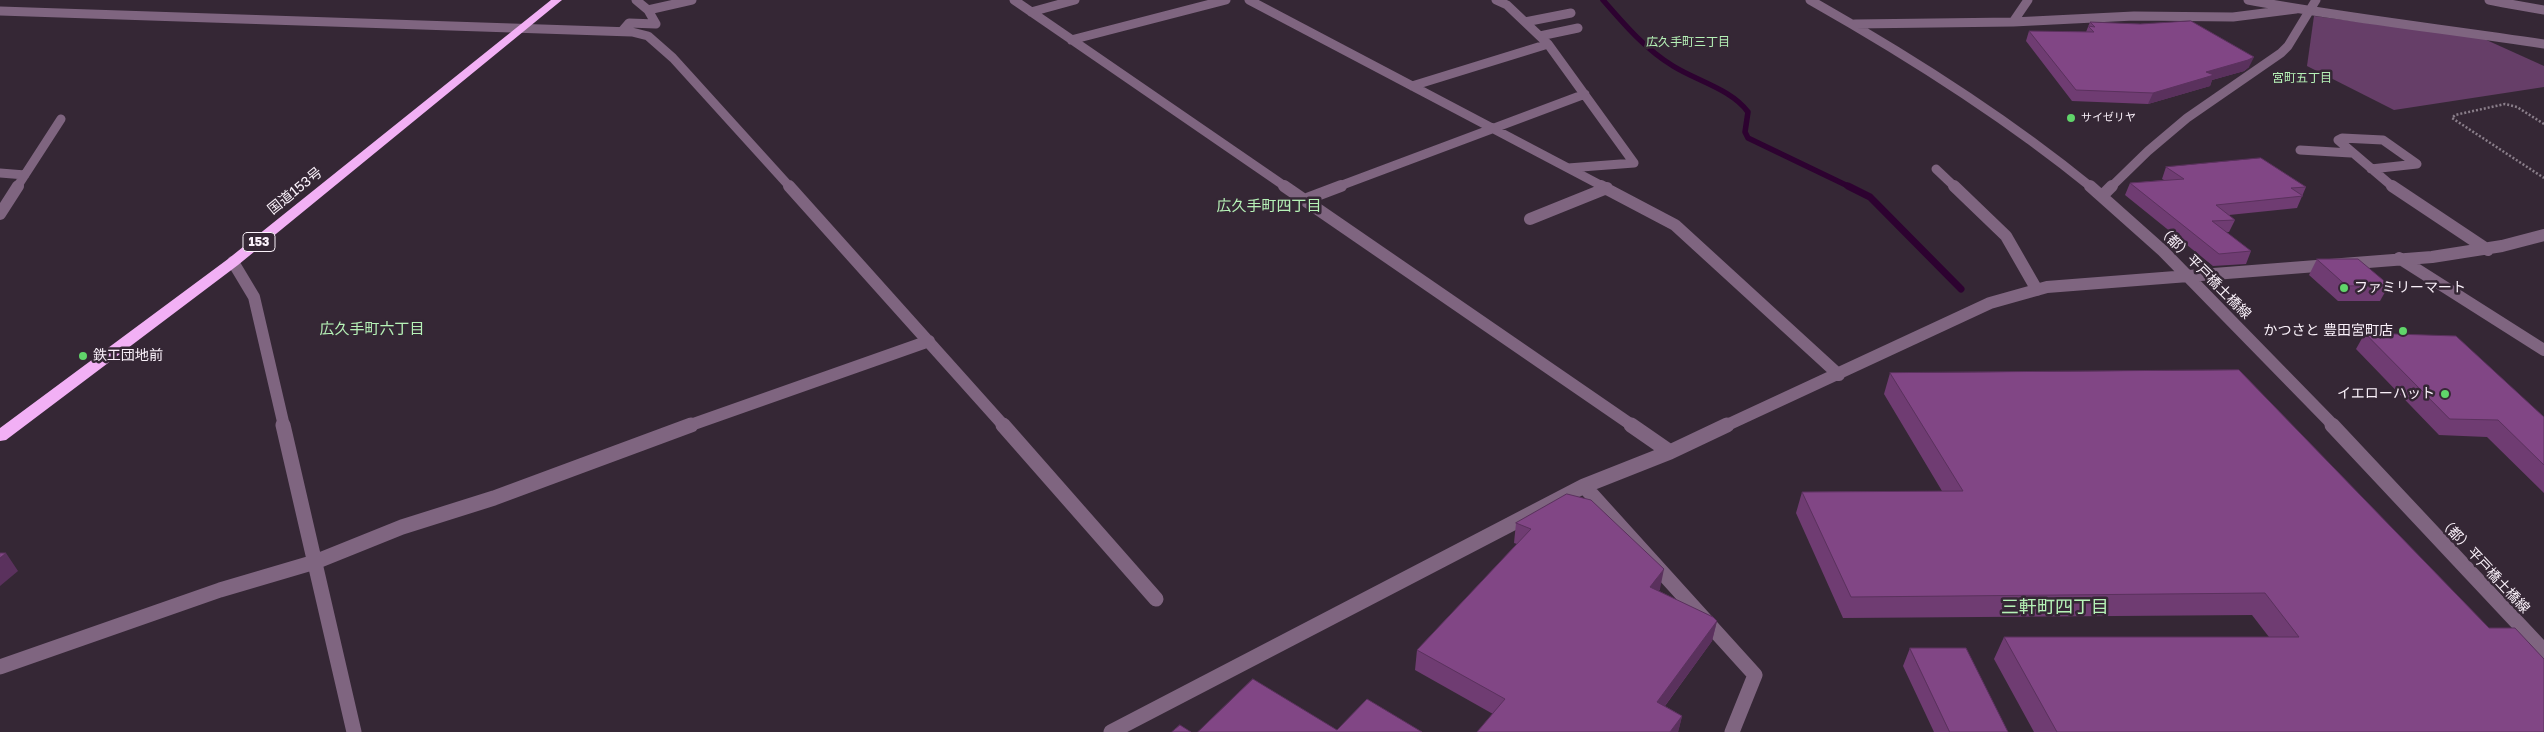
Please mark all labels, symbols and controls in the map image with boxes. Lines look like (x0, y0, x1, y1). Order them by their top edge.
district label: 広久手町三丁目 (1646, 35, 1730, 49)
district label: 宮町五丁目 (2272, 71, 2332, 85)
place label: サイゼリヤ (2081, 111, 2136, 125)
marker: サイゼリヤ (2065, 112, 2077, 124)
street label: 国道153号 (264, 164, 326, 218)
district label: 広久手町四丁目 (1217, 197, 1321, 215)
street label: （都）平戸橋土橋線 (2154, 222, 2254, 322)
road number: 153 (243, 232, 275, 252)
place label: ファミリーマート (2354, 280, 2466, 296)
marker: ファミリーマート (2338, 282, 2350, 294)
district label: 広久手町六丁目 (320, 320, 424, 338)
place label: かつさと 豊田宮町店 (2264, 323, 2393, 339)
marker: かつさと 豊田宮町店 (2397, 325, 2409, 337)
place label: 鉄工団地前 (93, 348, 163, 364)
marker: 鉄工団地前 (77, 350, 89, 362)
place label: イエローハット (2337, 386, 2435, 402)
marker: イエローハット (2439, 388, 2451, 400)
street label: （都）平戸橋土橋線 (2435, 513, 2533, 617)
district label: 三軒町四丁目 (2001, 596, 2109, 618)

